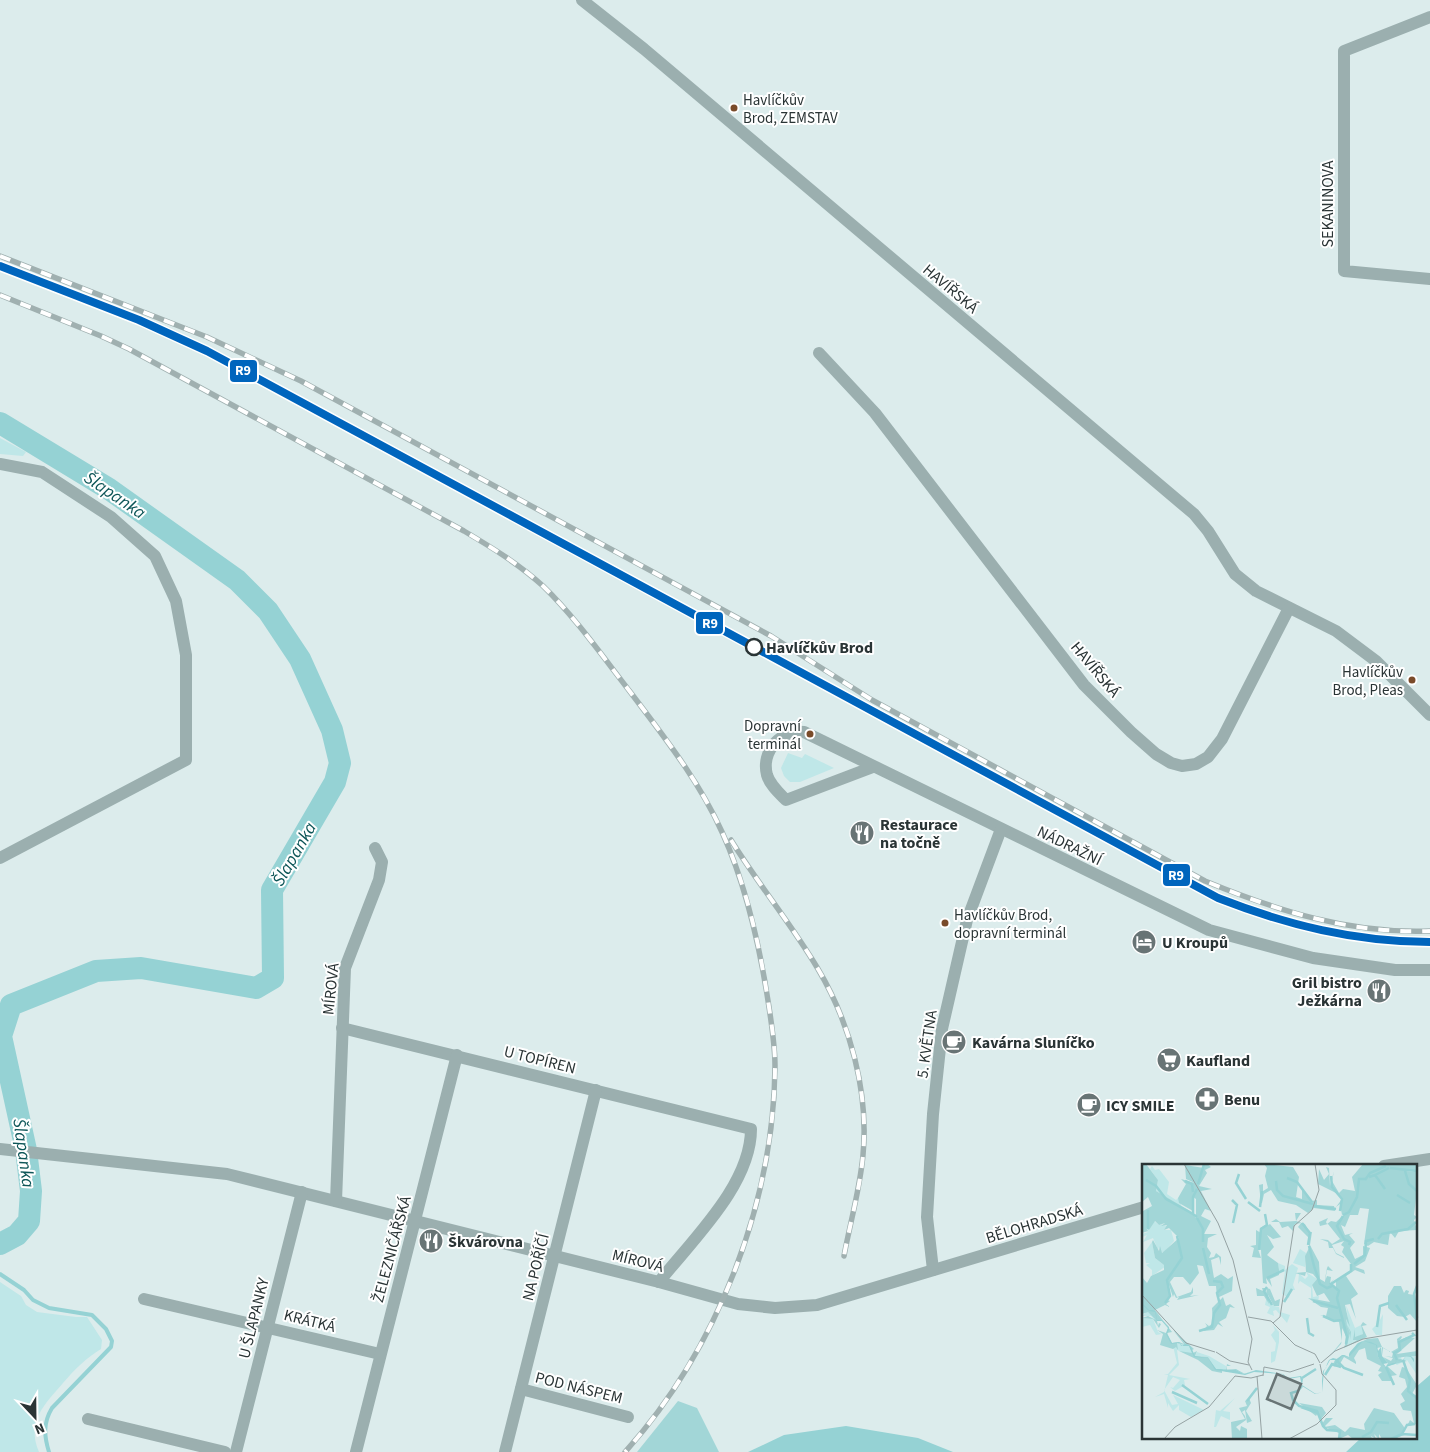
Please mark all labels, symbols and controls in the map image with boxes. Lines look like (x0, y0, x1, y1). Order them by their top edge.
place label: Havlíčkův Brod, ZEMSTAV (743, 90, 838, 129)
marker: Havlíčkův Brod, ZEMSTAV (729, 103, 739, 113)
street label: SEKANINOVA (1317, 160, 1339, 247)
street label: HAVÍŘSKÁ (918, 259, 983, 319)
line badge: R9 (229, 359, 258, 383)
text: R9 (235, 361, 251, 381)
water label: Šlapanka (79, 466, 151, 526)
line badge: R9 (695, 611, 724, 635)
text: R9 (702, 614, 718, 634)
place label: Havlíčkův Brod (766, 637, 873, 659)
street label: HAVÍŘSKÁ (1065, 637, 1125, 702)
marker: Havlíčkův Brod (745, 638, 763, 656)
place label: Havlíčkův Brod, Pleas (1333, 662, 1403, 701)
marker: Havlíčkův Brod, Pleas (1407, 675, 1417, 685)
place label: Dopravní terminál (744, 716, 802, 755)
marker: Dopravní terminál (805, 729, 815, 739)
place label: Restaurace na točně (880, 814, 958, 854)
water label: Šlapanka (266, 817, 323, 891)
restaurant icon: Restaurace na točně (849, 820, 875, 846)
street label: NÁDRAŽNÍ (1033, 821, 1106, 871)
line badge: R9 (1162, 863, 1191, 887)
text: R9 (1168, 866, 1184, 886)
place label: Havlíčkův Brod, dopravní terminál (954, 905, 1066, 944)
marker: Havlíčkův Brod, dopravní terminál (940, 918, 950, 928)
hotel icon: U Kroupů (1131, 929, 1157, 955)
place label: U Kroupů (1162, 932, 1228, 954)
street label: MÍROVÁ (317, 962, 345, 1016)
place label: Gril bistro Ježkárna (1292, 972, 1362, 1012)
restaurant icon: Gril bistro Ježkárna (1366, 978, 1392, 1004)
street label: 5. KVĚTNA (911, 1008, 943, 1080)
cafe icon: Kavárna Sluníčko (941, 1029, 967, 1055)
place label: Kavárna Sluníčko (972, 1032, 1095, 1054)
street label: U TOPÍREN (501, 1040, 578, 1080)
supermarket icon: Kaufland (1156, 1047, 1182, 1073)
place label: Kaufland (1186, 1050, 1250, 1072)
pharmacy icon: Benu (1194, 1086, 1220, 1112)
place label: Benu (1224, 1089, 1260, 1111)
cafe icon: ICY SMILE (1076, 1092, 1102, 1118)
place label: ICY SMILE (1106, 1095, 1174, 1117)
water label: Šlapanka (6, 1117, 41, 1190)
inset map (1142, 1164, 1418, 1440)
street label: ŽELEZNIČÁŘSKÁ (367, 1193, 417, 1305)
street label: BĚLOHRADSKÁ (983, 1199, 1086, 1249)
restaurant icon: Škvárovna (418, 1228, 444, 1254)
place label: Škvárovna (448, 1231, 523, 1253)
street label: NA POŘÍČÍ (517, 1231, 555, 1303)
street label: MÍROVÁ (610, 1244, 666, 1278)
street label: U ŠLAPANKY (233, 1275, 275, 1361)
street label: KRÁTKÁ (282, 1304, 338, 1338)
street label: POD NÁSPEM (533, 1366, 625, 1409)
north arrow (10, 1392, 60, 1442)
text: N (31, 1417, 48, 1439)

